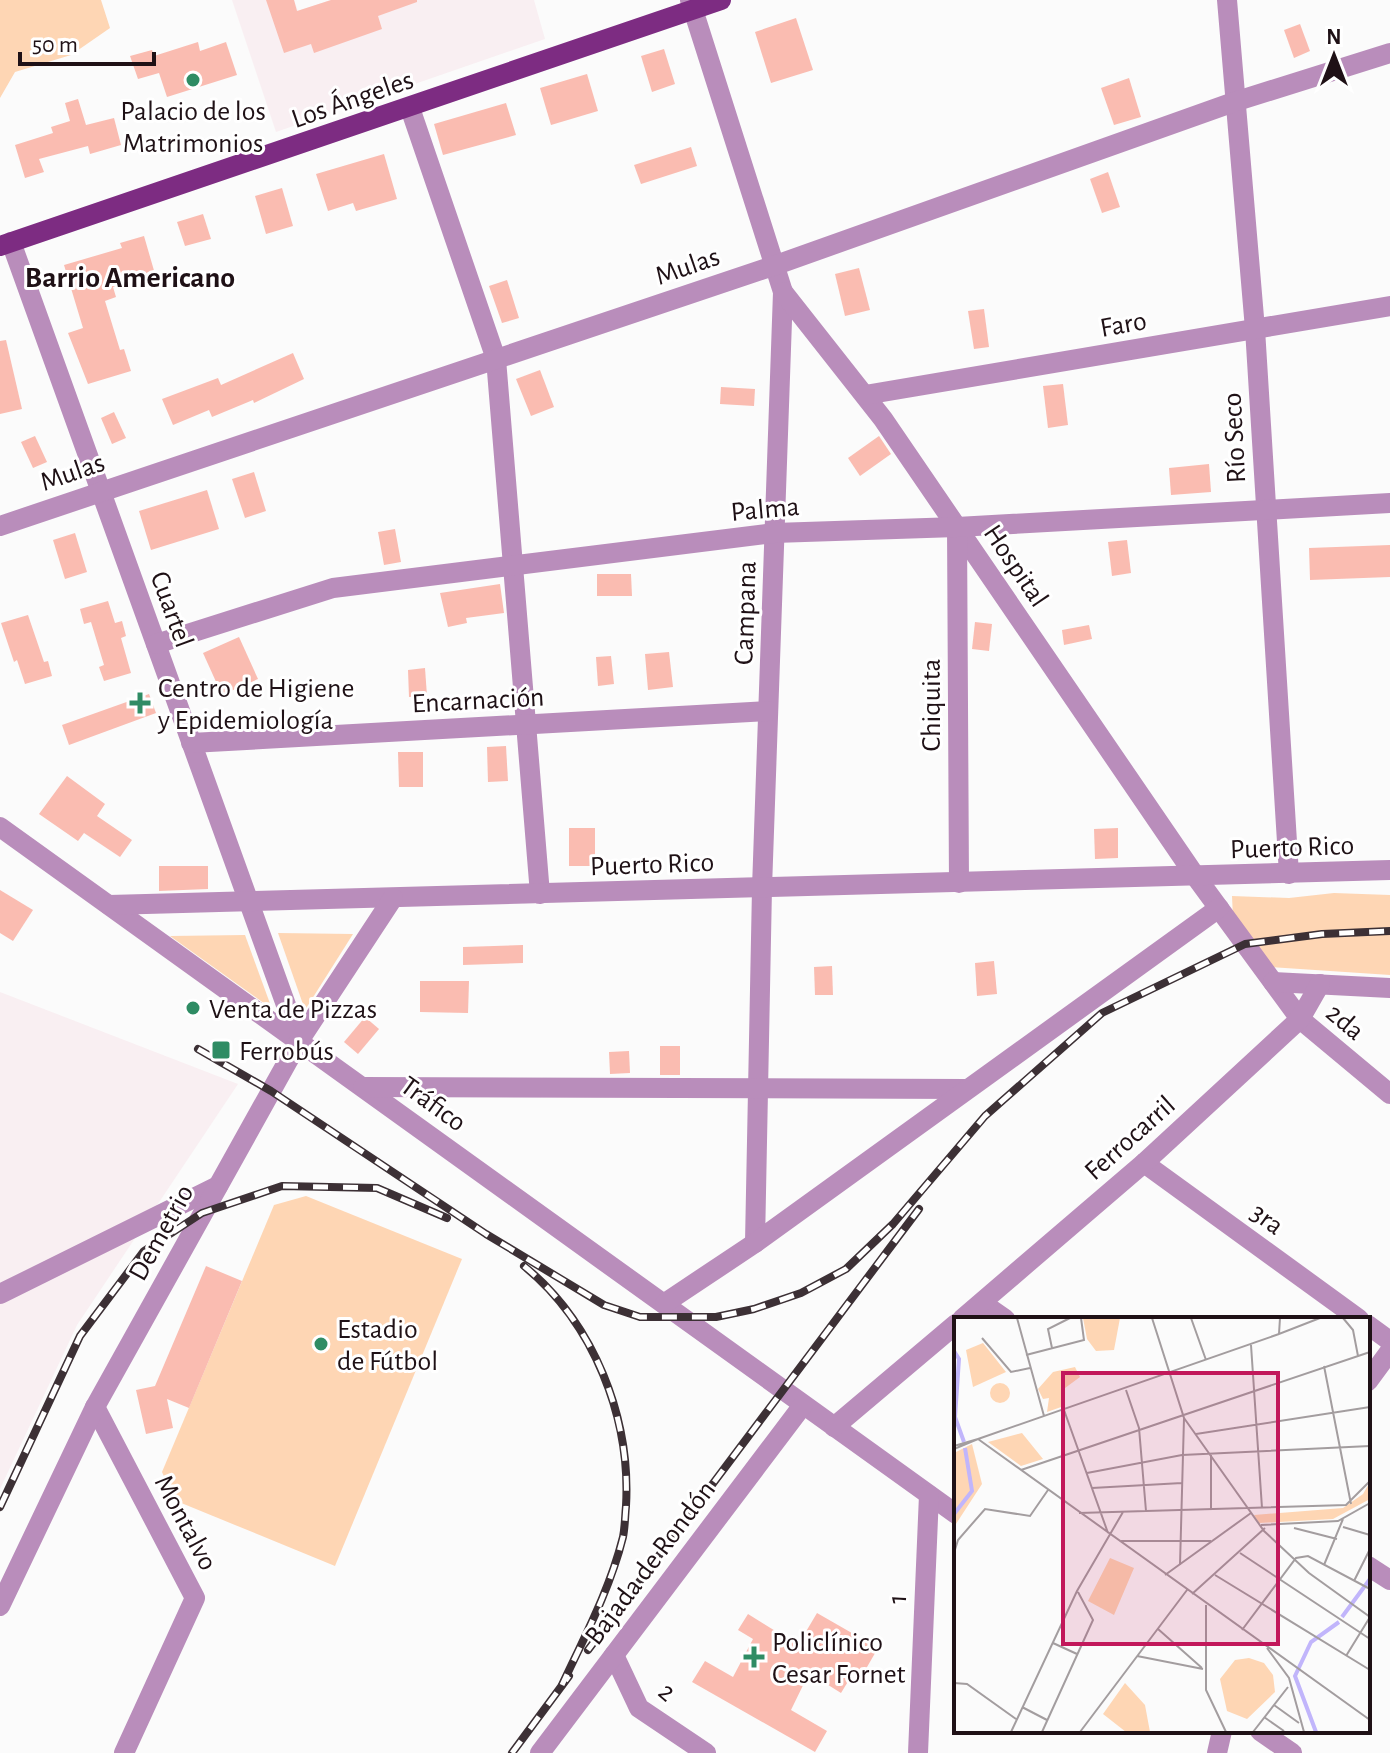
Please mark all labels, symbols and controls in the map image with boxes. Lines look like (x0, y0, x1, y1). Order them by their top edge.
scale bar (20, 16, 154, 66)
north arrow (1294, 16, 1374, 96)
text: N (1326, 26, 1342, 48)
text: 50 m (32, 33, 78, 57)
street label: Los Ángeles (287, 63, 417, 134)
marker: Palacio de los Matrimonios (184, 71, 202, 89)
place label: Palacio de los Matrimonios (120, 98, 266, 158)
street label: Mulas (652, 243, 723, 291)
district label: Barrio Americano (25, 263, 235, 293)
street label: Faro (1098, 307, 1149, 343)
street label: Río Seco (1219, 392, 1251, 484)
street label: Mulas (37, 449, 108, 497)
street label: Palma (730, 493, 801, 527)
street label: Hospital (978, 520, 1053, 612)
street label: Campana (730, 561, 762, 665)
street label: Cuartel (145, 568, 198, 651)
street label: Chiquita (918, 658, 946, 752)
place label: Centro de Higiene y Epidemiología (157, 675, 354, 735)
street label: Encarnación (411, 684, 545, 718)
marker: Centro de Higiene y Epidemiología (129, 692, 151, 714)
street label: Puerto Rico (1230, 832, 1355, 864)
street label: Puerto Rico (590, 849, 715, 881)
place label: Venta de Pizzas (209, 996, 377, 1024)
marker: Venta de Pizzas (184, 999, 202, 1017)
street label: 2da (1320, 999, 1369, 1046)
place label: Ferrobús (239, 1038, 334, 1066)
marker: Ferrobús (210, 1039, 232, 1061)
street label: Tráfico (395, 1072, 471, 1138)
street label: Ferrocarril (1080, 1091, 1181, 1186)
street label: Demetrio (124, 1180, 199, 1286)
street label: 3ra (1245, 1199, 1289, 1241)
place label: Estadio de Fútbol (337, 1316, 438, 1376)
inset map (954, 1317, 1370, 1733)
marker: Estadio de Fútbol (312, 1335, 330, 1353)
street label: Montalvo (149, 1471, 222, 1575)
street label: Bajada de Rondón (580, 1476, 721, 1650)
street label: 1 (884, 1594, 912, 1605)
place label: Policlínico Cesar Fornet (772, 1629, 906, 1689)
marker: Policlínico Cesar Fornet (743, 1646, 765, 1668)
street label: 2 (653, 1678, 681, 1707)

